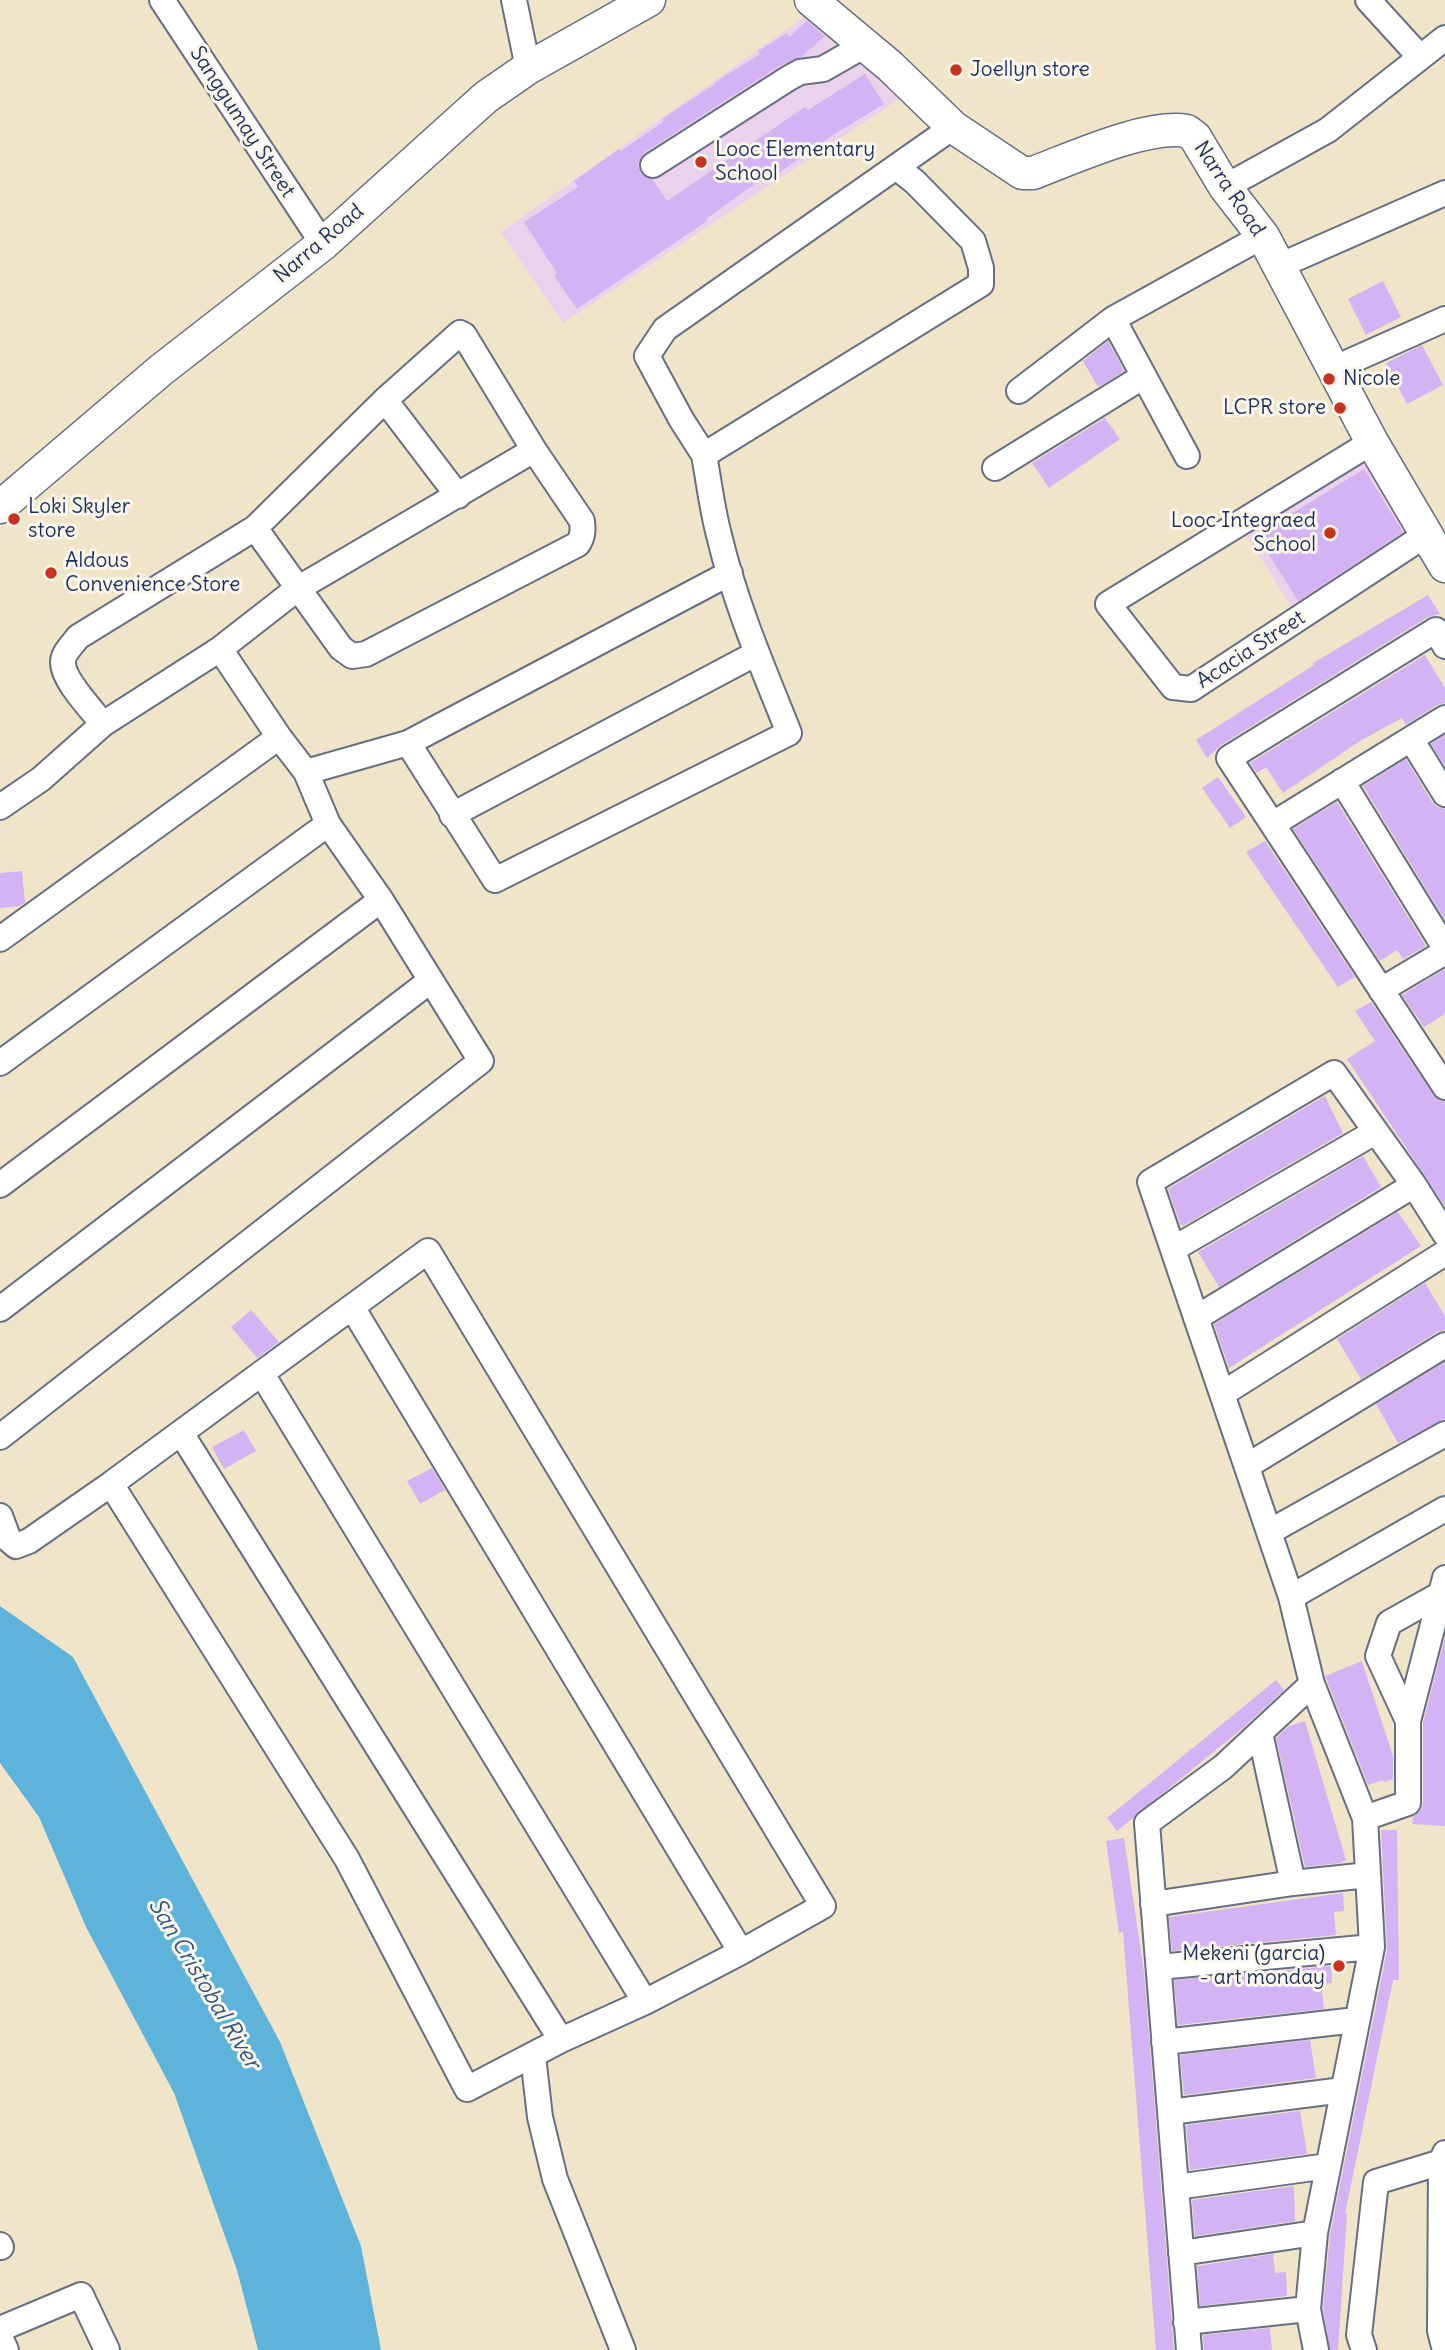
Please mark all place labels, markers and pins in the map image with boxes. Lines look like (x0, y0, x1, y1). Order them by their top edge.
place label: Joellyn store (970, 57, 1090, 83)
marker: Joellyn store (948, 62, 964, 78)
place label: Looc Elementary School (715, 137, 875, 187)
marker: Looc Elementary School (693, 154, 709, 170)
place label: Nicole (1343, 366, 1400, 392)
marker: Nicole (1321, 371, 1337, 387)
place label: LCPR store (1223, 395, 1326, 421)
marker: LCPR store (1332, 400, 1348, 416)
place label: Loki Skyler store (28, 494, 130, 544)
place label: Looc Integraed School (1171, 508, 1316, 558)
marker: Loki Skyler store (6, 511, 22, 527)
marker: Looc Integraed School (1322, 525, 1338, 541)
place label: Aldous Convenience Store (65, 548, 240, 598)
marker: Aldous Convenience Store (43, 565, 59, 581)
place label: Mekeni (garcia) - art monday (1182, 1941, 1325, 1991)
marker: Mekeni (garcia) - art monday (1331, 1958, 1347, 1974)

